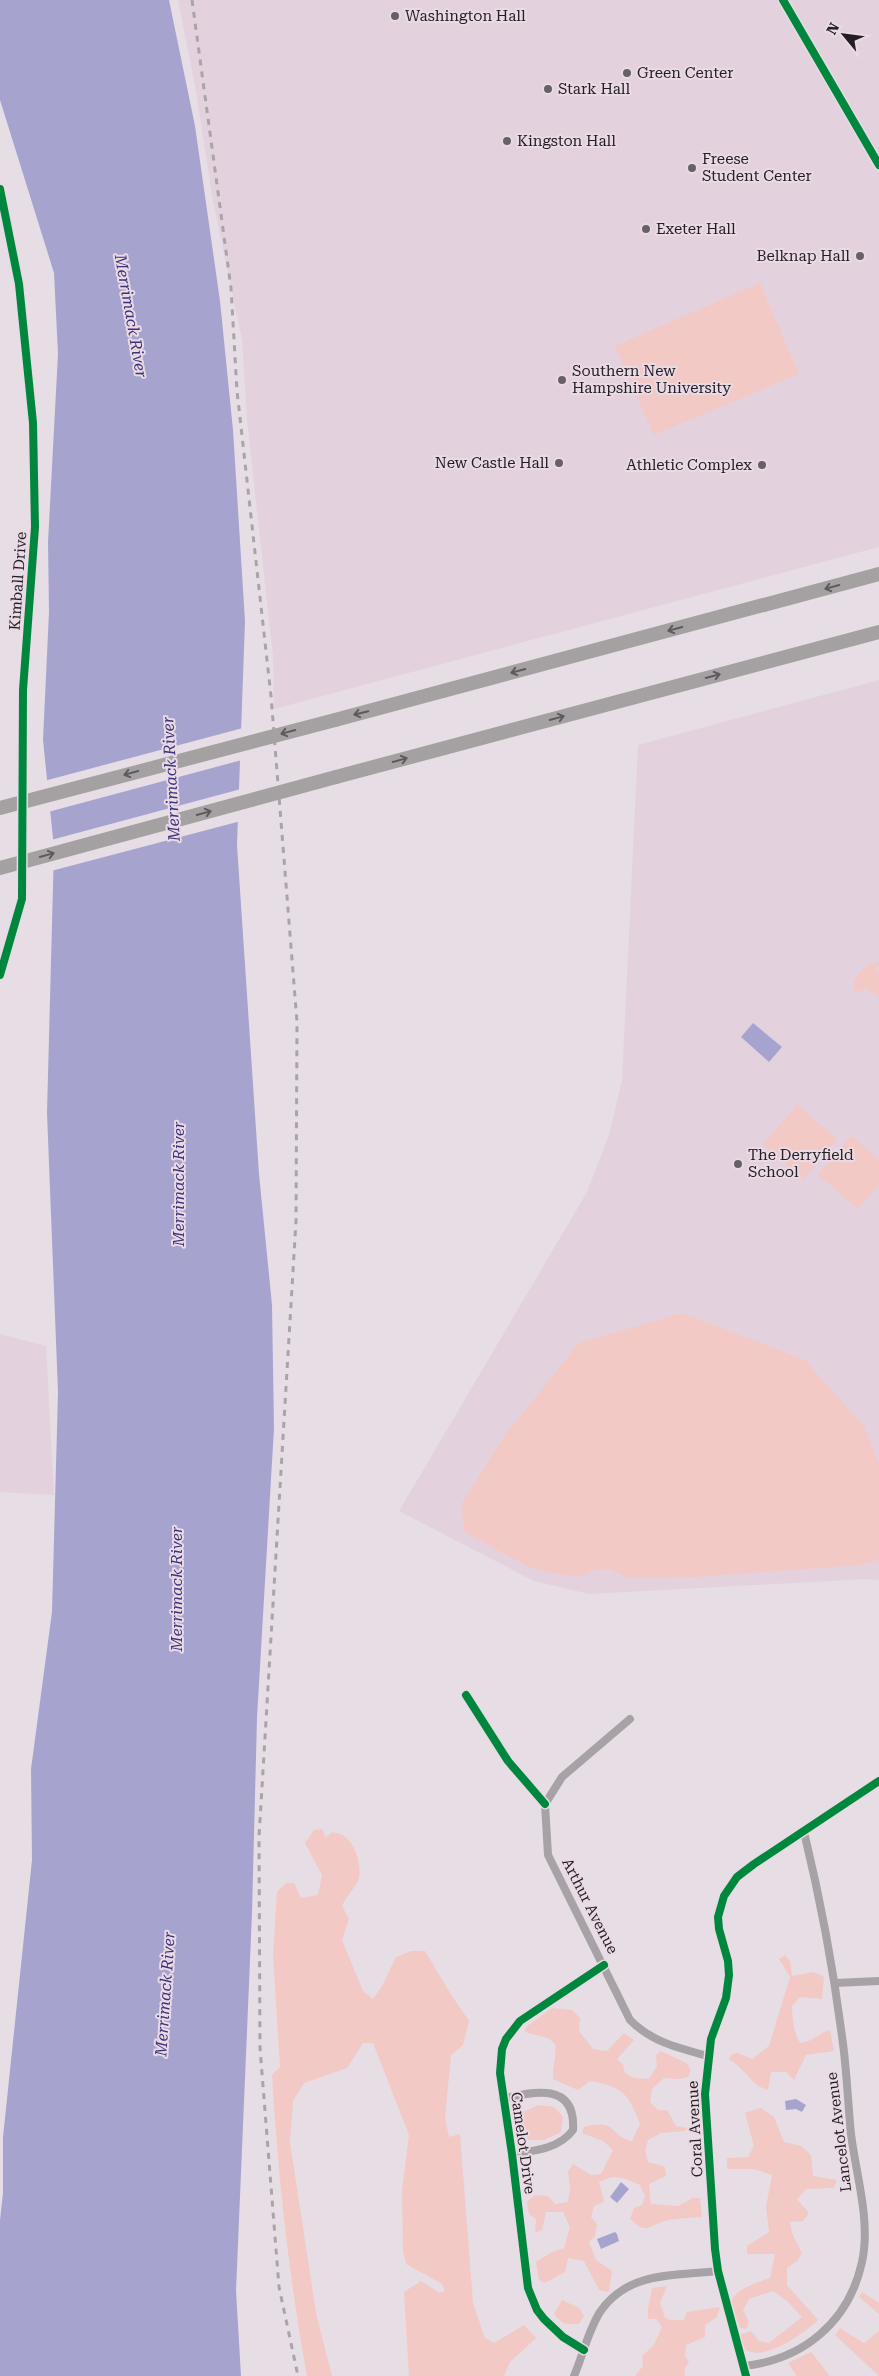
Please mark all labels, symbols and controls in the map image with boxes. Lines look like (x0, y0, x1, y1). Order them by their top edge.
place label: Washington Hall (405, 7, 526, 25)
marker: Washington Hall (389, 10, 401, 22)
north arrow (819, 10, 869, 60)
text: N (823, 20, 842, 37)
place label: Green Center (637, 64, 733, 82)
marker: Green Center (621, 67, 633, 79)
place label: Stark Hall (558, 80, 631, 98)
marker: Stark Hall (542, 83, 554, 95)
place label: Kingston Hall (517, 132, 616, 150)
marker: Kingston Hall (501, 135, 513, 147)
place label: Freese Student Center (702, 150, 812, 185)
marker: Freese Student Center (686, 162, 698, 174)
place label: Exeter Hall (656, 220, 736, 238)
marker: Exeter Hall (640, 223, 652, 235)
place label: Belknap Hall (757, 247, 850, 265)
marker: Belknap Hall (854, 250, 866, 262)
water label: Merrimack River (111, 252, 151, 379)
place label: Southern New Hampshire University (572, 362, 731, 397)
marker: Southern New Hampshire University (556, 374, 568, 386)
place label: New Castle Hall (435, 454, 549, 472)
place label: Athletic Complex (626, 456, 752, 474)
marker: New Castle Hall (553, 457, 565, 469)
marker: Athletic Complex (756, 459, 768, 471)
street label: Kimball Drive (6, 531, 30, 631)
one-way arrow (824, 583, 840, 592)
one-way arrow (667, 625, 683, 634)
one-way arrow (510, 667, 526, 676)
one-way arrow (705, 671, 721, 680)
one-way arrow (353, 709, 369, 718)
one-way arrow (548, 713, 564, 722)
water label: Merrimack River (158, 716, 184, 843)
one-way arrow (280, 728, 296, 737)
one-way arrow (391, 755, 407, 764)
one-way arrow (123, 769, 139, 779)
one-way arrow (196, 808, 212, 817)
one-way arrow (39, 850, 55, 859)
water label: Merrimack River (169, 1121, 188, 1247)
place label: The Derryfield School (748, 1146, 854, 1181)
marker: The Derryfield School (732, 1158, 744, 1170)
water label: Merrimack River (167, 1526, 186, 1652)
street label: Arthur Avenue (558, 1855, 622, 1957)
water label: Merrimack River (151, 1931, 179, 2058)
street label: Lancelot Avenue (823, 2071, 855, 2193)
street label: Coral Avenue (683, 2080, 707, 2178)
street label: Camelot Drive (507, 2091, 539, 2195)

